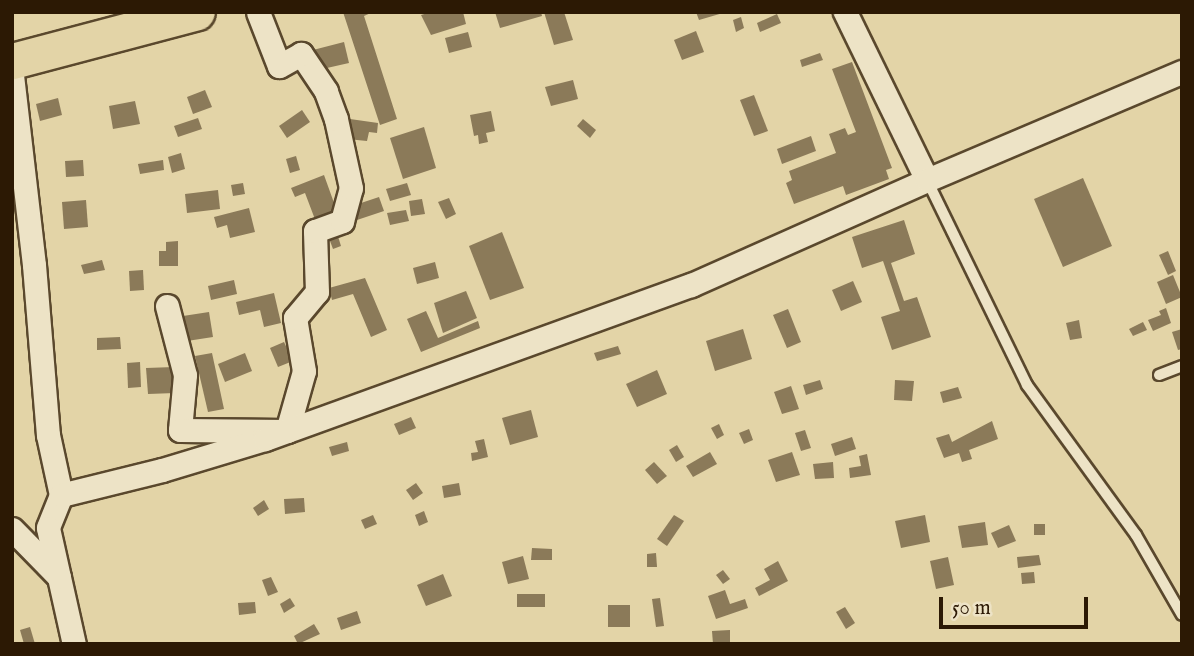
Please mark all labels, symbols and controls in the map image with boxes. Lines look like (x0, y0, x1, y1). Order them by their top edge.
scale bar (942, 582, 1091, 626)
text: 50 m (952, 595, 991, 622)

